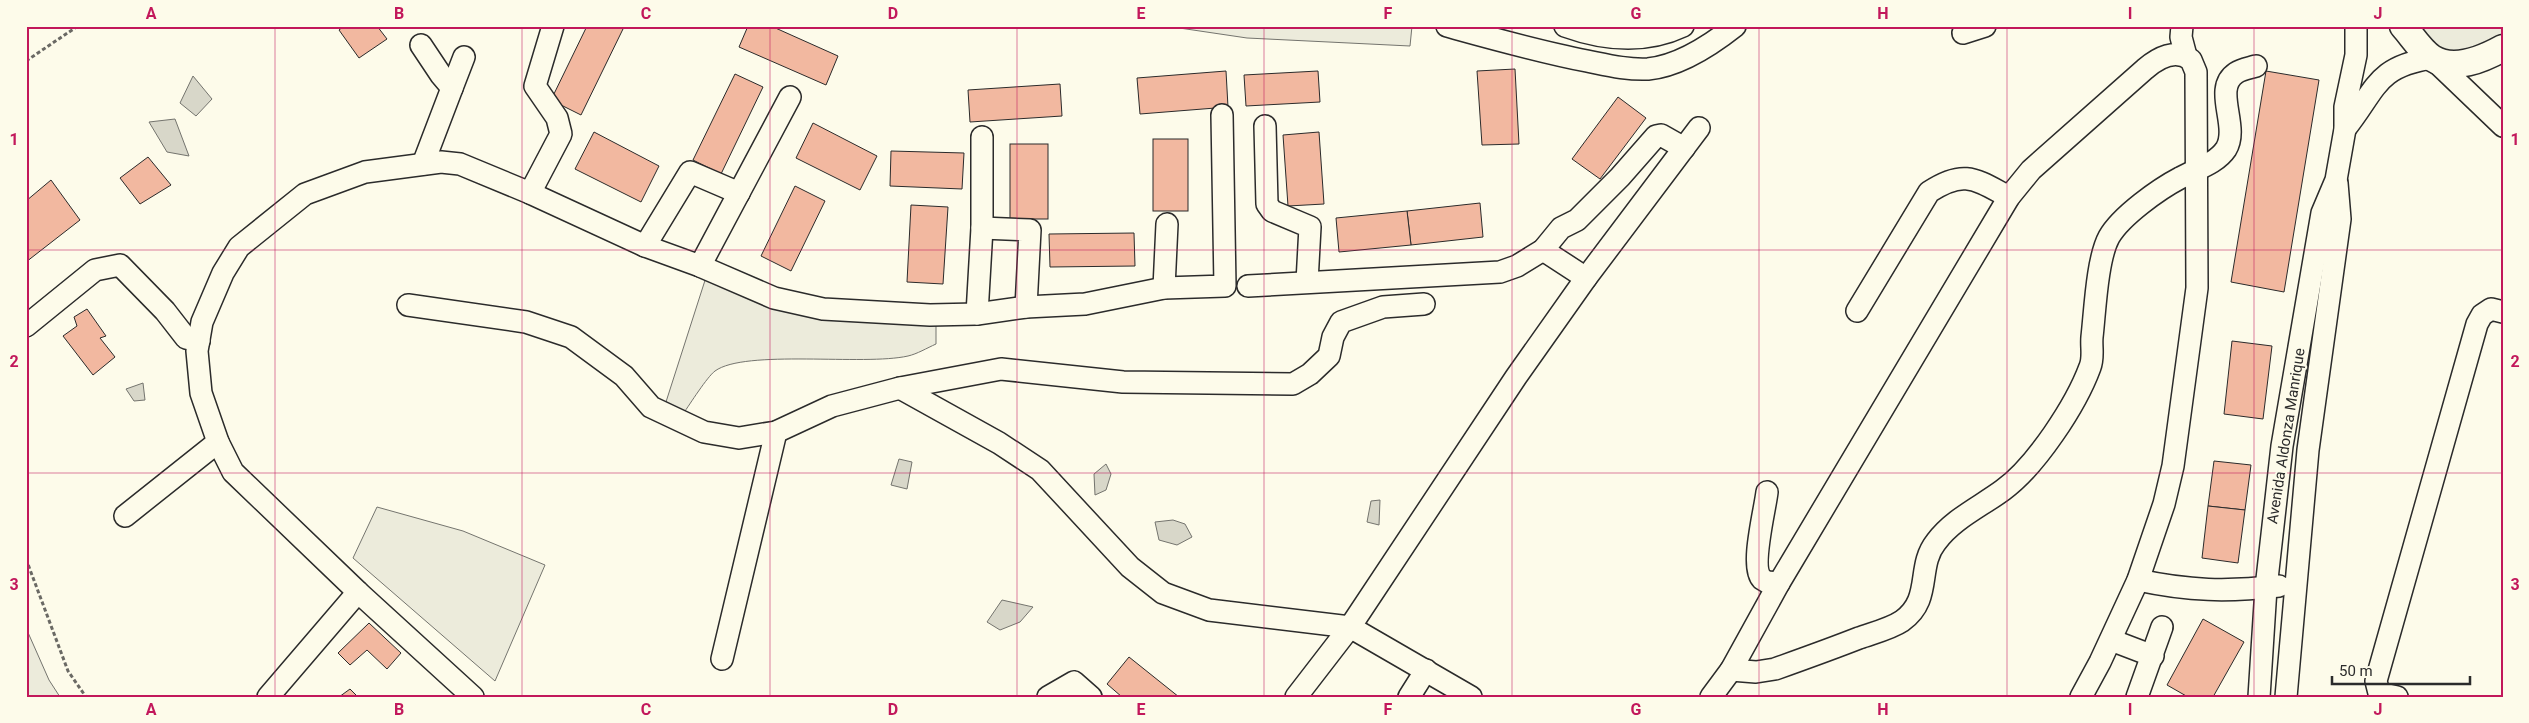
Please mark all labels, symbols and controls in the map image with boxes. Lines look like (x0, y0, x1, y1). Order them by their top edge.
text: A (146, 4, 157, 23)
text: B (394, 4, 404, 23)
text: C (641, 4, 651, 23)
text: D (888, 4, 898, 23)
text: E (1137, 4, 1146, 23)
text: F (1384, 4, 1393, 23)
text: G (1631, 4, 1642, 23)
text: H (1877, 4, 1889, 23)
text: I (2128, 4, 2132, 23)
text: J (2374, 4, 2382, 23)
text: 1 (9, 130, 19, 149)
text: 1 (2510, 130, 2520, 149)
street label: Avenida Aldonza Manrique (2263, 347, 2309, 525)
text: 2 (9, 352, 19, 371)
text: 2 (2510, 352, 2520, 371)
text: 3 (9, 575, 19, 594)
text: 3 (2510, 575, 2520, 594)
scale bar (2332, 653, 2469, 685)
text: 50 m (2339, 662, 2373, 680)
text: A (146, 700, 157, 719)
text: B (394, 700, 404, 719)
text: C (641, 700, 651, 719)
text: D (888, 700, 898, 719)
text: E (1137, 700, 1146, 719)
text: F (1384, 700, 1393, 719)
text: G (1631, 700, 1642, 719)
text: H (1877, 700, 1889, 719)
text: I (2128, 700, 2132, 719)
text: J (2374, 700, 2382, 719)

